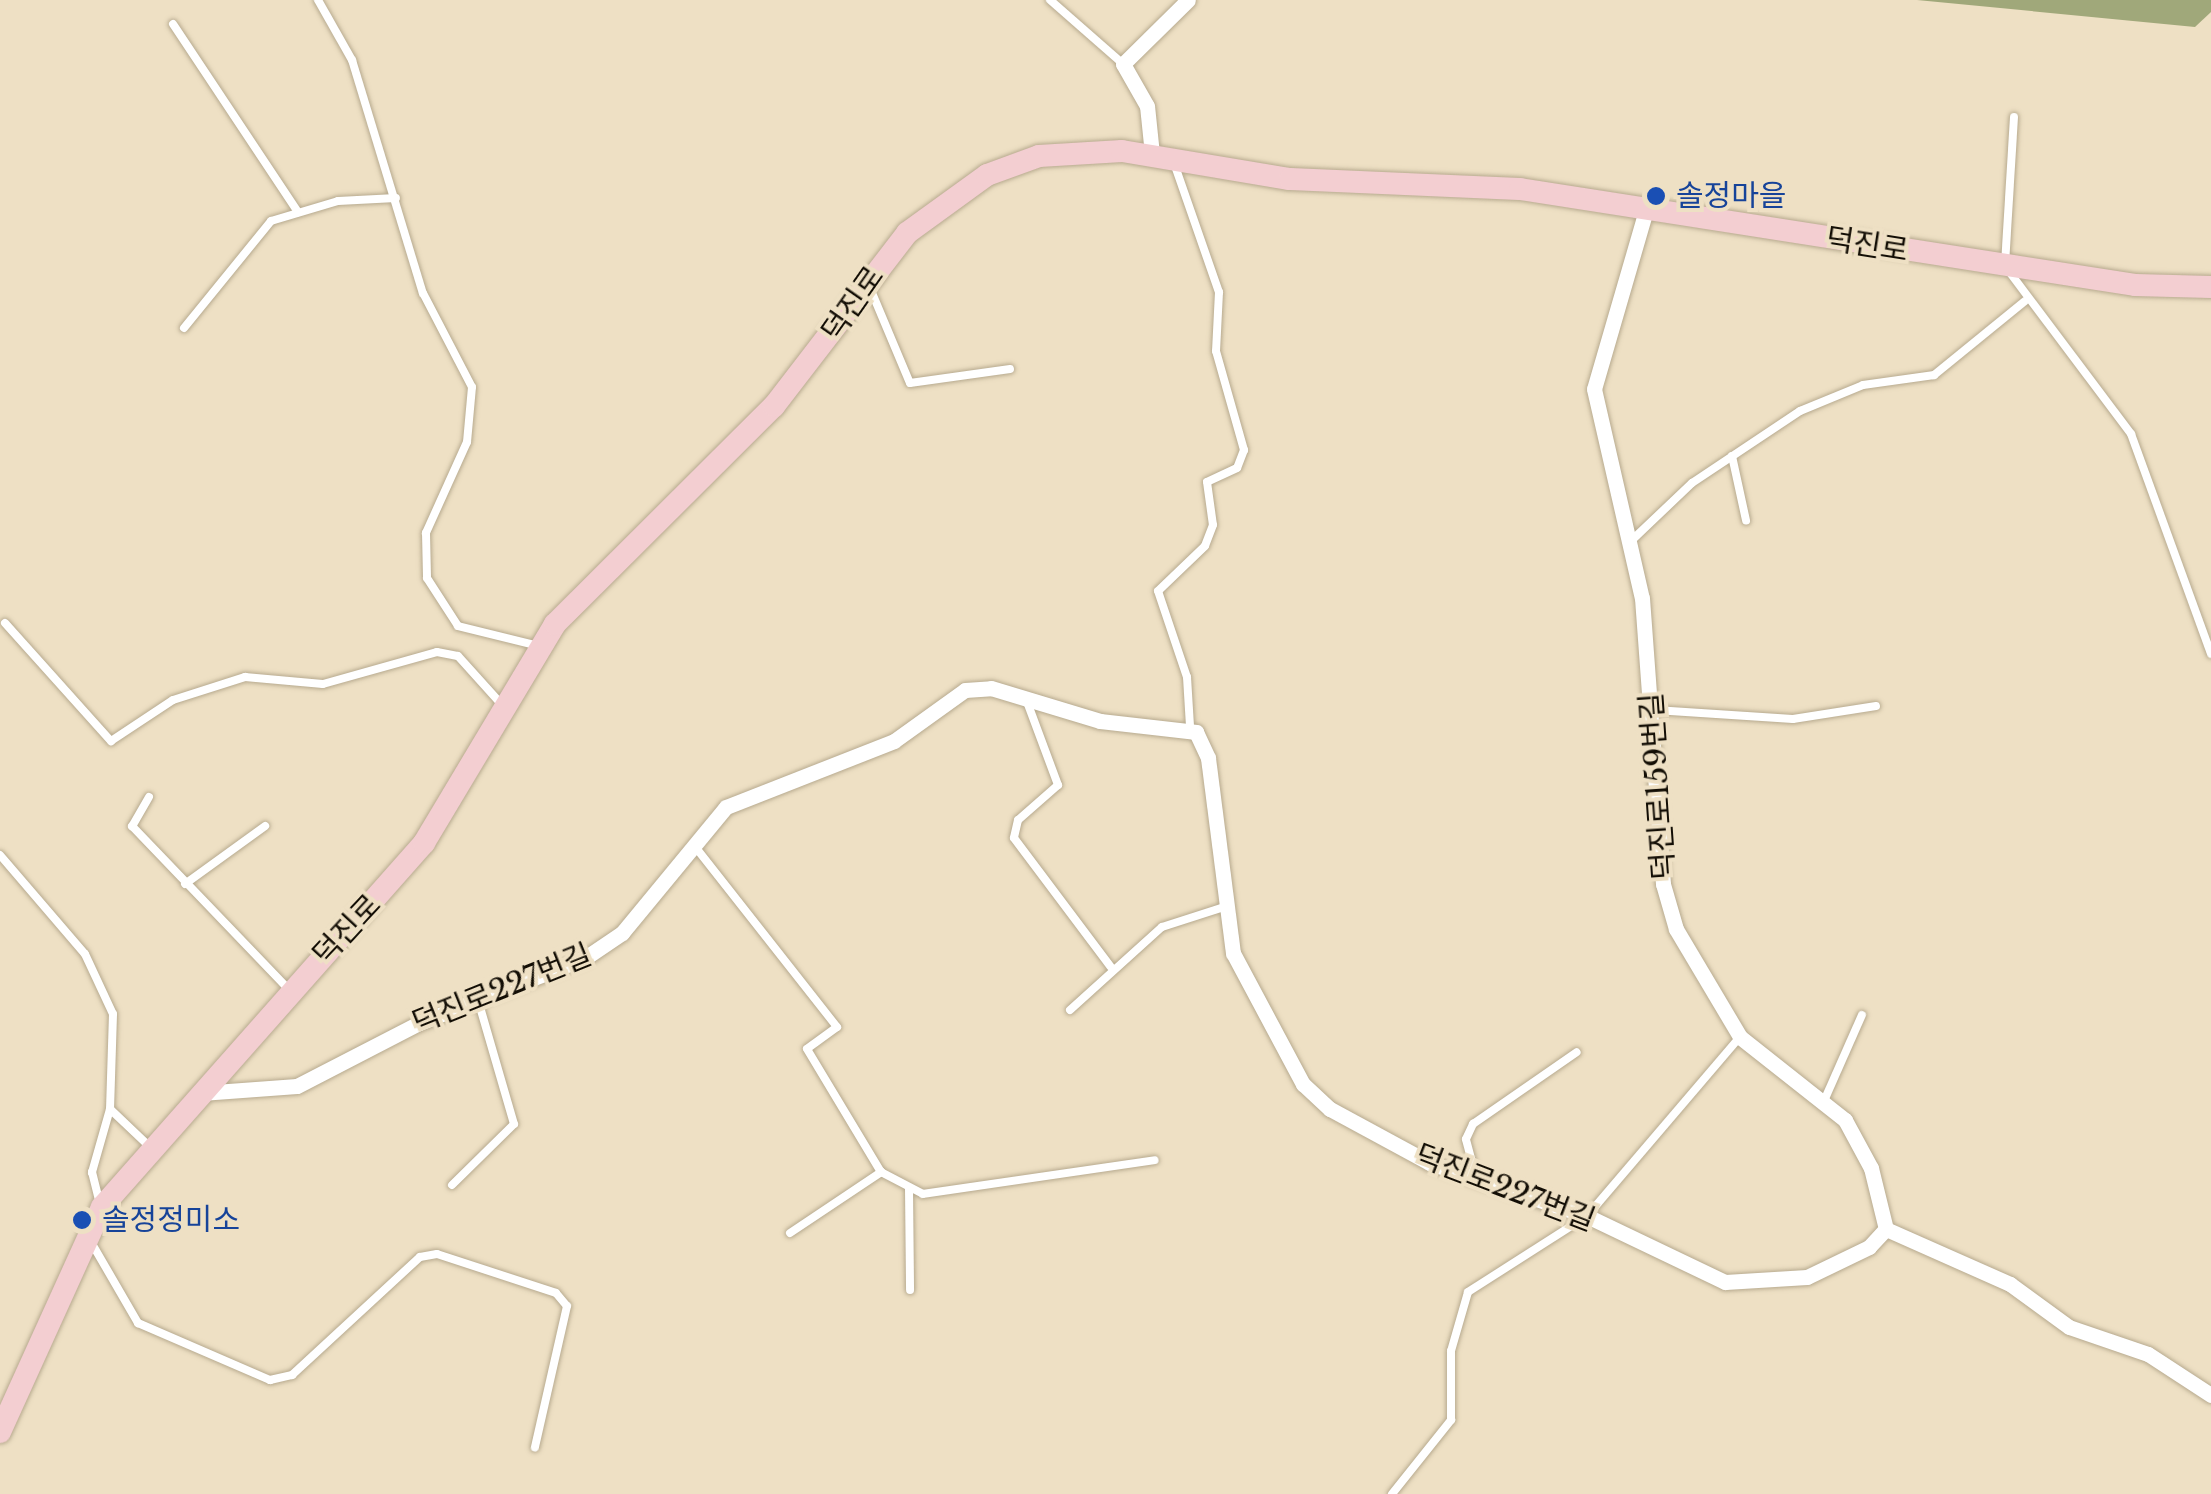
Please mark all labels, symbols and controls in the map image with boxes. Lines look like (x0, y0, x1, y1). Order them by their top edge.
place label: 솔정마을 (1676, 178, 1786, 214)
marker: 솔정마을 (1645, 185, 1667, 207)
street label: 덕진로 (1823, 221, 1911, 269)
street label: 덕진로 (815, 260, 891, 348)
street label: 덕진로159번길 (1633, 691, 1683, 881)
street label: 덕진로 (306, 887, 388, 973)
street label: 덕진로227번길 (407, 937, 597, 1041)
street label: 덕진로227번길 (1410, 1137, 1600, 1239)
place label: 솔정정미소 (102, 1202, 240, 1238)
marker: 솔정정미소 (71, 1209, 93, 1231)

